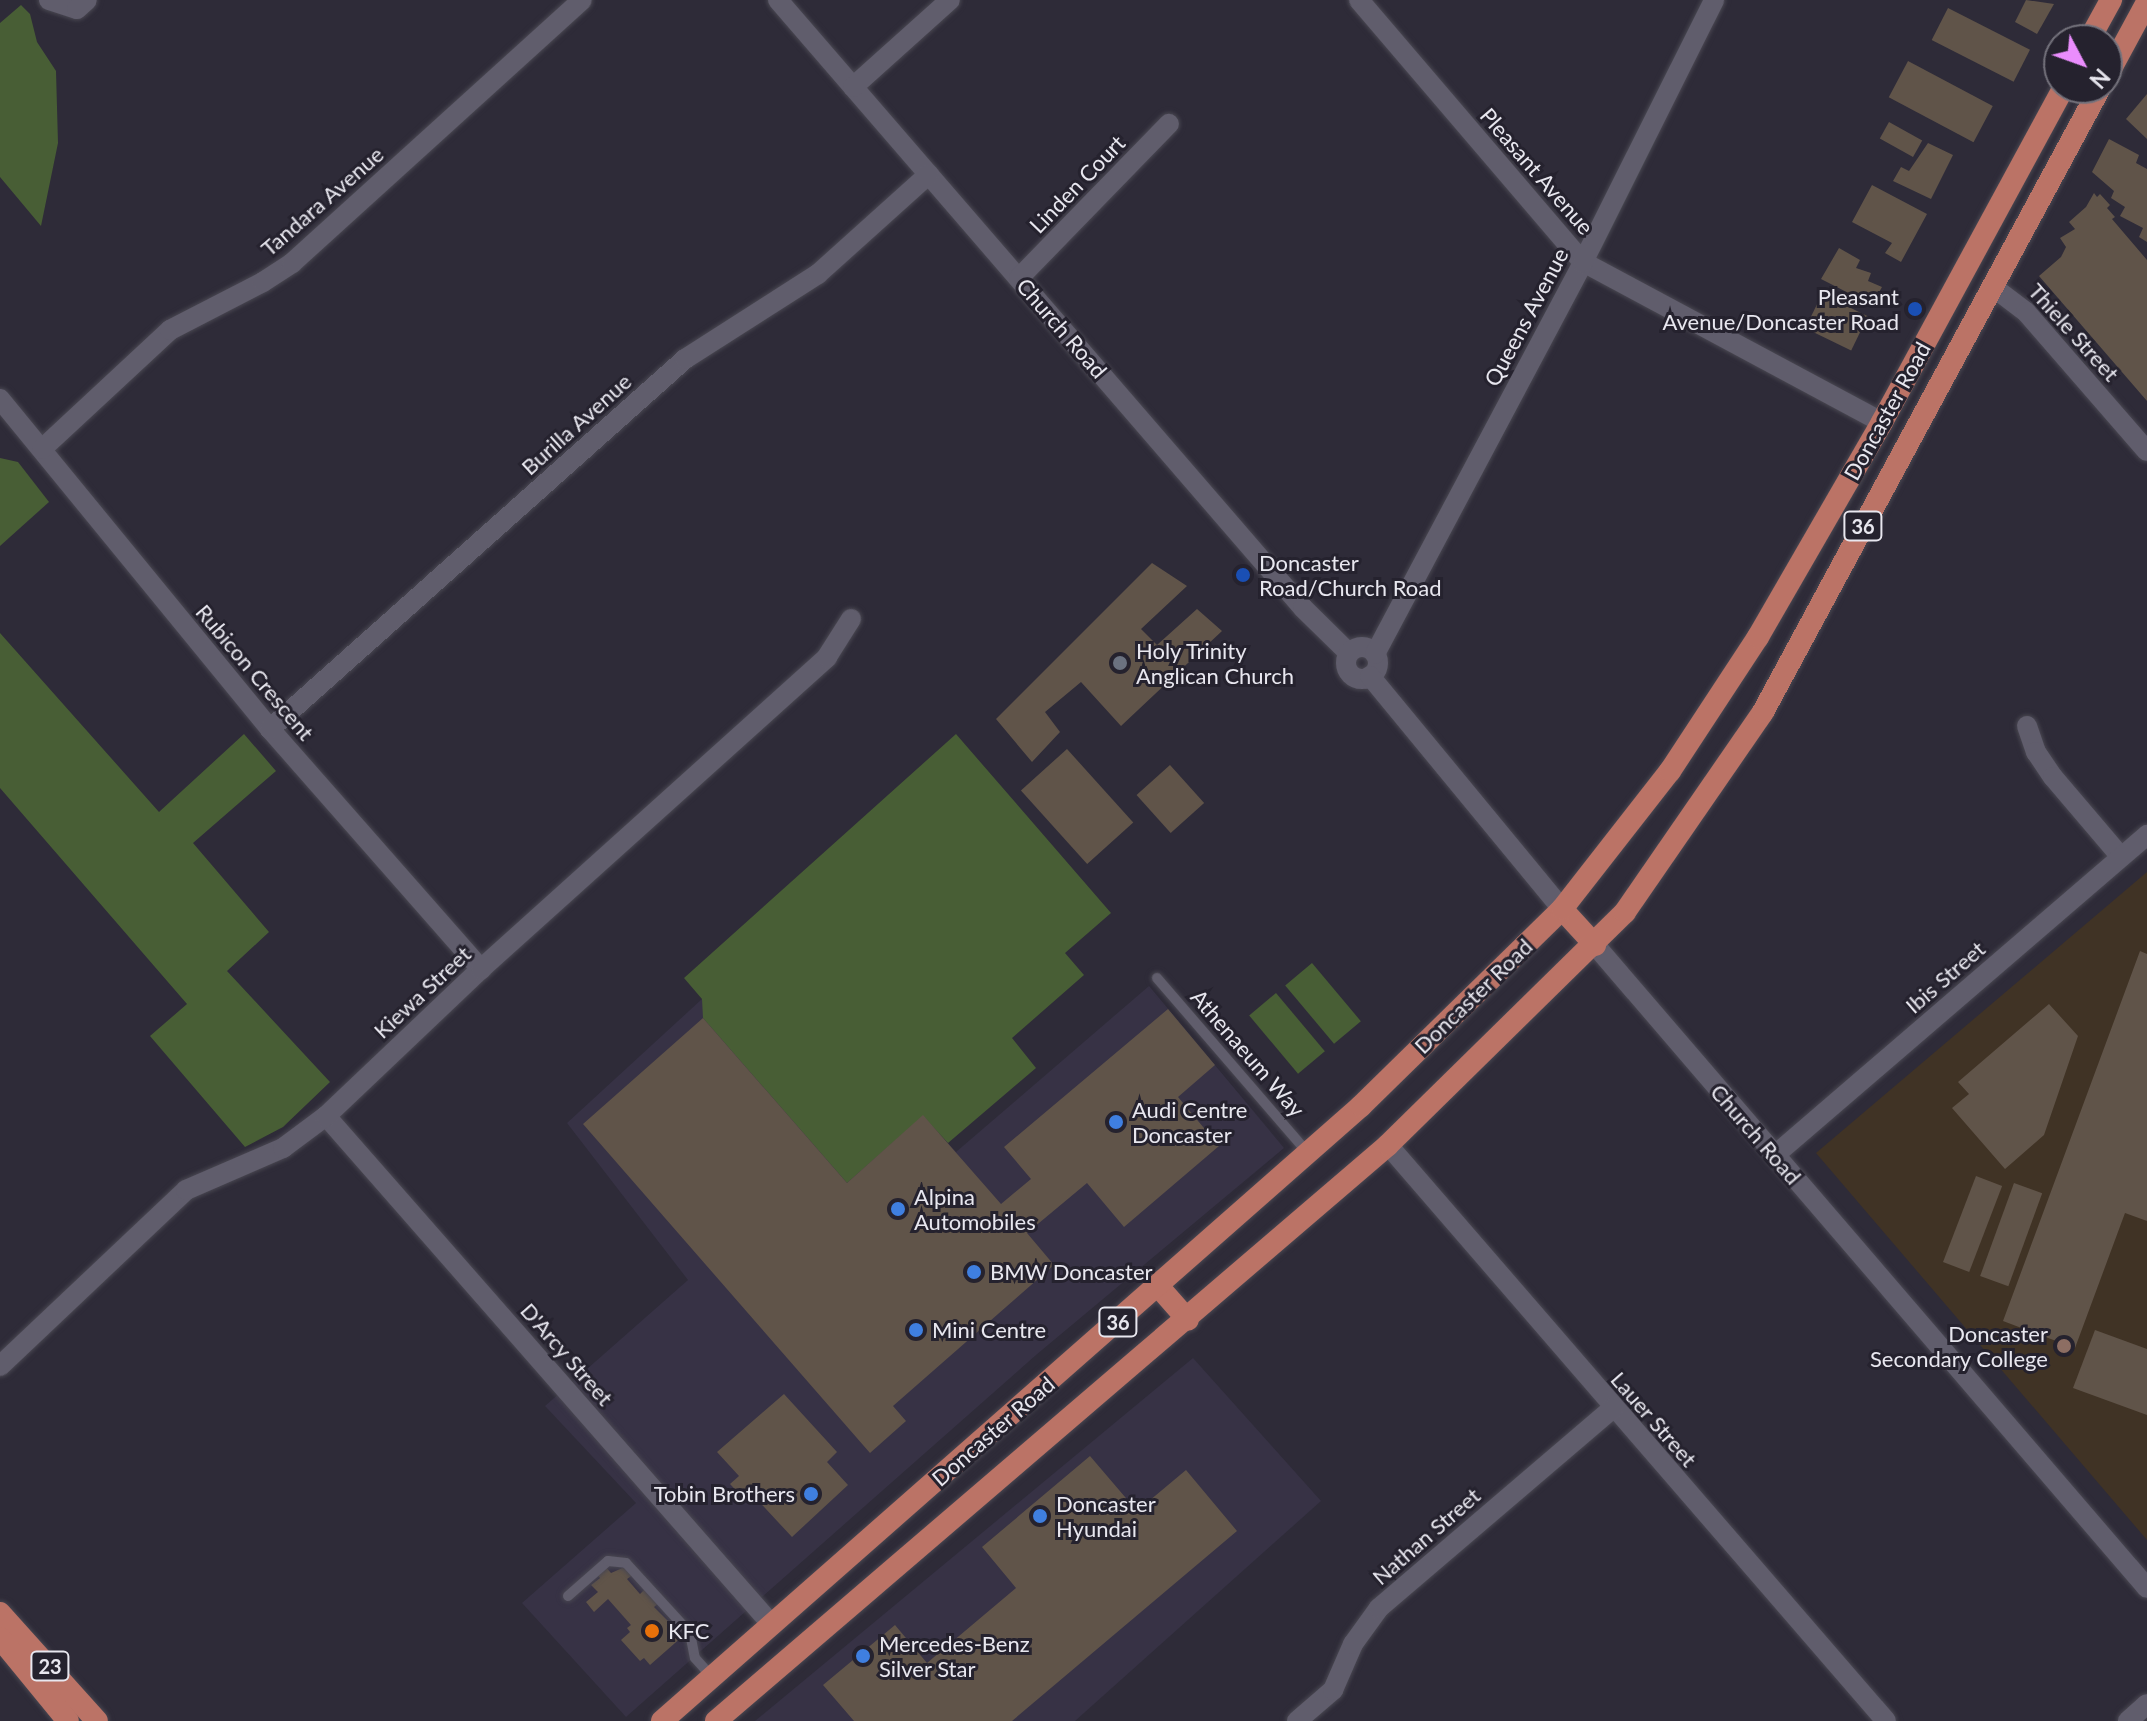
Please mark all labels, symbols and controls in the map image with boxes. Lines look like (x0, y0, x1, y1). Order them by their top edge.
north arrow (2043, 24, 2123, 104)
text: N (2084, 64, 2116, 94)
street label: Pleasant Avenue (1475, 102, 1599, 240)
street label: Linden Court (1024, 130, 1130, 238)
street label: Tandara Avenue (255, 140, 389, 262)
street label: Queens Avenue (1478, 243, 1574, 391)
street label: Church Road (1011, 273, 1113, 383)
street label: Thiele Street (2023, 278, 2125, 386)
place label: Pleasant Avenue/Doncaster Road (1662, 283, 1899, 334)
marker: Pleasant Avenue/Doncaster Road (1906, 300, 1924, 318)
street label: Doncaster Road (1838, 337, 1936, 485)
street label: Burilla Avenue (515, 368, 637, 480)
road number: 36 (1843, 510, 1883, 542)
place label: Doncaster Road/Church Road (1259, 549, 1442, 600)
marker: Doncaster Road/Church Road (1234, 566, 1252, 584)
street label: Rubicon Crescent (191, 599, 319, 745)
place label: Holy Trinity Anglican Church (1136, 637, 1294, 688)
marker: Holy Trinity Anglican Church (1111, 654, 1129, 672)
street label: Doncaster Road (1408, 933, 1538, 1059)
street label: Ibis Street (1900, 935, 1990, 1019)
street label: Kiewa Street (368, 940, 476, 1044)
street label: Athenaeum Way (1185, 984, 1311, 1122)
street label: Church Road (1705, 1079, 1807, 1189)
place label: Audi Centre Doncaster (1132, 1096, 1247, 1148)
marker: Audi Centre Doncaster (1107, 1113, 1125, 1131)
place label: Alpina Automobiles (914, 1183, 1036, 1234)
marker: Alpina Automobiles (889, 1200, 907, 1218)
place label: BMW Doncaster (990, 1259, 1153, 1285)
marker: BMW Doncaster (965, 1263, 983, 1281)
street label: D'Arcy Street (515, 1297, 619, 1411)
road number: 36 (1098, 1306, 1138, 1338)
place label: Mini Centre (932, 1317, 1046, 1343)
place label: Doncaster Secondary College (1869, 1320, 2048, 1372)
marker: Mini Centre (907, 1321, 925, 1339)
marker: Doncaster Secondary College (2055, 1337, 2073, 1355)
street label: Lauer Street (1605, 1366, 1703, 1472)
street label: Doncaster Road (926, 1370, 1060, 1492)
place label: Tobin Brothers (654, 1481, 795, 1507)
street label: Nathan Street (1367, 1482, 1485, 1590)
marker: Tobin Brothers (802, 1485, 820, 1503)
place label: Doncaster Hyundai (1056, 1490, 1156, 1542)
marker: Doncaster Hyundai (1031, 1507, 1049, 1525)
place label: KFC (668, 1618, 710, 1644)
marker: KFC (643, 1622, 661, 1640)
place label: Mercedes-Benz Silver Star (879, 1630, 1030, 1682)
marker: Mercedes-Benz Silver Star (854, 1647, 872, 1665)
road number: 23 (30, 1650, 70, 1682)

